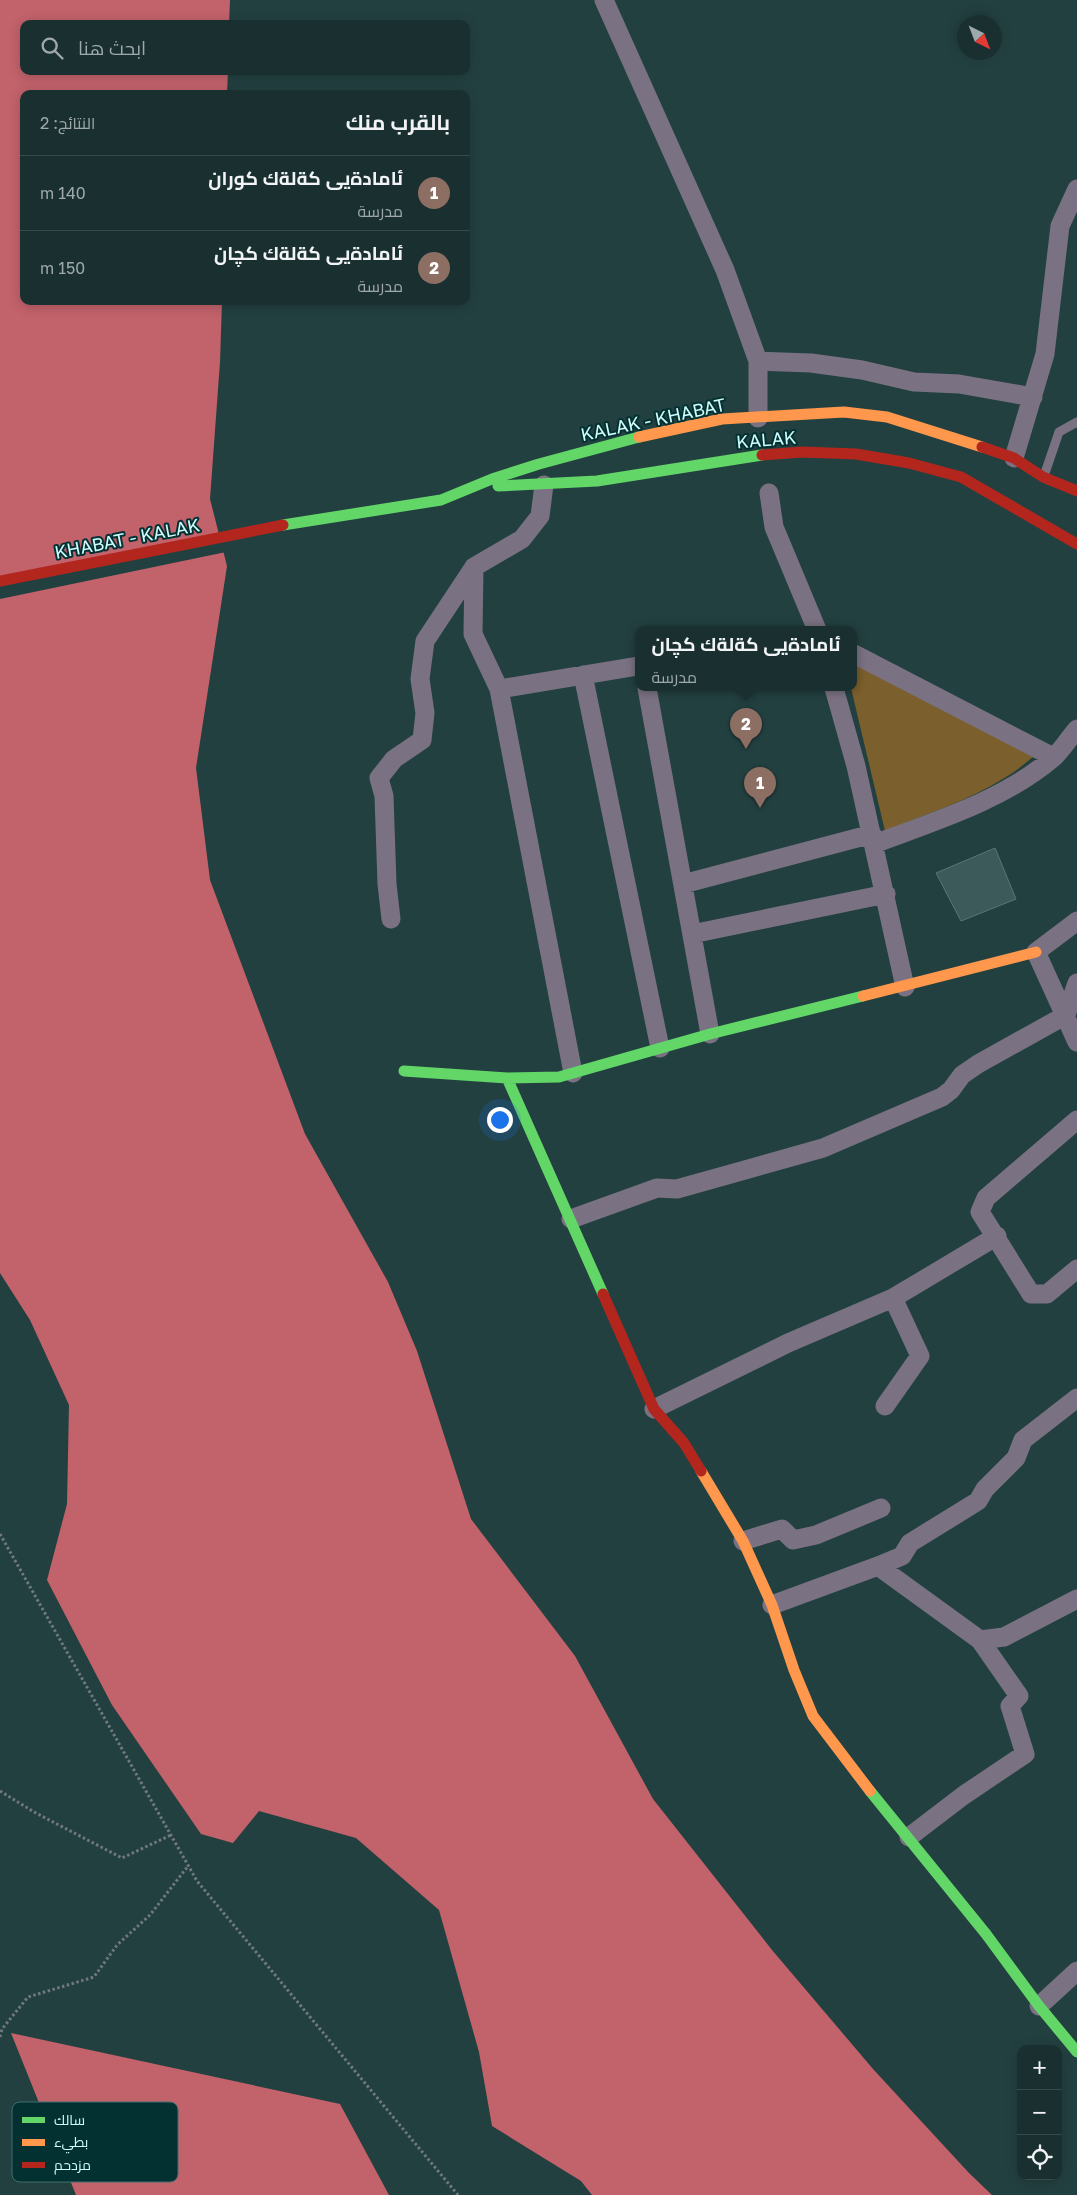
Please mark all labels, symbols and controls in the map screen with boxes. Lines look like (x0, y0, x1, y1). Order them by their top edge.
north arrow (957, 15, 1002, 60)
search box (20, 20, 470, 75)
icon: search (38, 34, 66, 62)
text: ابحث هنا (78, 36, 146, 59)
text: بالقرب منك (346, 109, 450, 135)
text: النتائج: 2 (40, 113, 95, 133)
text: ئامادةيى كةلةك كوران (208, 166, 403, 189)
text: 140 m (40, 183, 86, 203)
text: 1 (430, 183, 438, 203)
text: مدرسة (357, 201, 403, 221)
text: ئامادةيى كةلةك كچان (214, 241, 403, 264)
text: 150 m (40, 258, 85, 278)
text: 2 (429, 258, 439, 278)
text: مدرسة (357, 276, 403, 296)
street label: KALAK - KHABAT (579, 393, 727, 445)
street label: KALAK (735, 425, 797, 453)
street label: KHABAT - KALAK (52, 513, 202, 563)
popup (635, 626, 857, 691)
text: ئامادةيى كةلةك كچان (651, 632, 841, 655)
text: مدرسة (651, 667, 697, 687)
pin: 2 (730, 708, 762, 749)
pin: 1 (744, 767, 776, 808)
your location (487, 1107, 513, 1133)
map controls (1017, 2045, 1062, 2180)
button: + (1017, 2045, 1062, 2090)
button: − (1017, 2090, 1062, 2135)
legend (12, 2102, 178, 2182)
text: سالك (54, 2111, 85, 2128)
text: بطيء (54, 2133, 88, 2154)
button: locate (1017, 2135, 1062, 2180)
text: مزدحم (54, 2156, 91, 2175)

